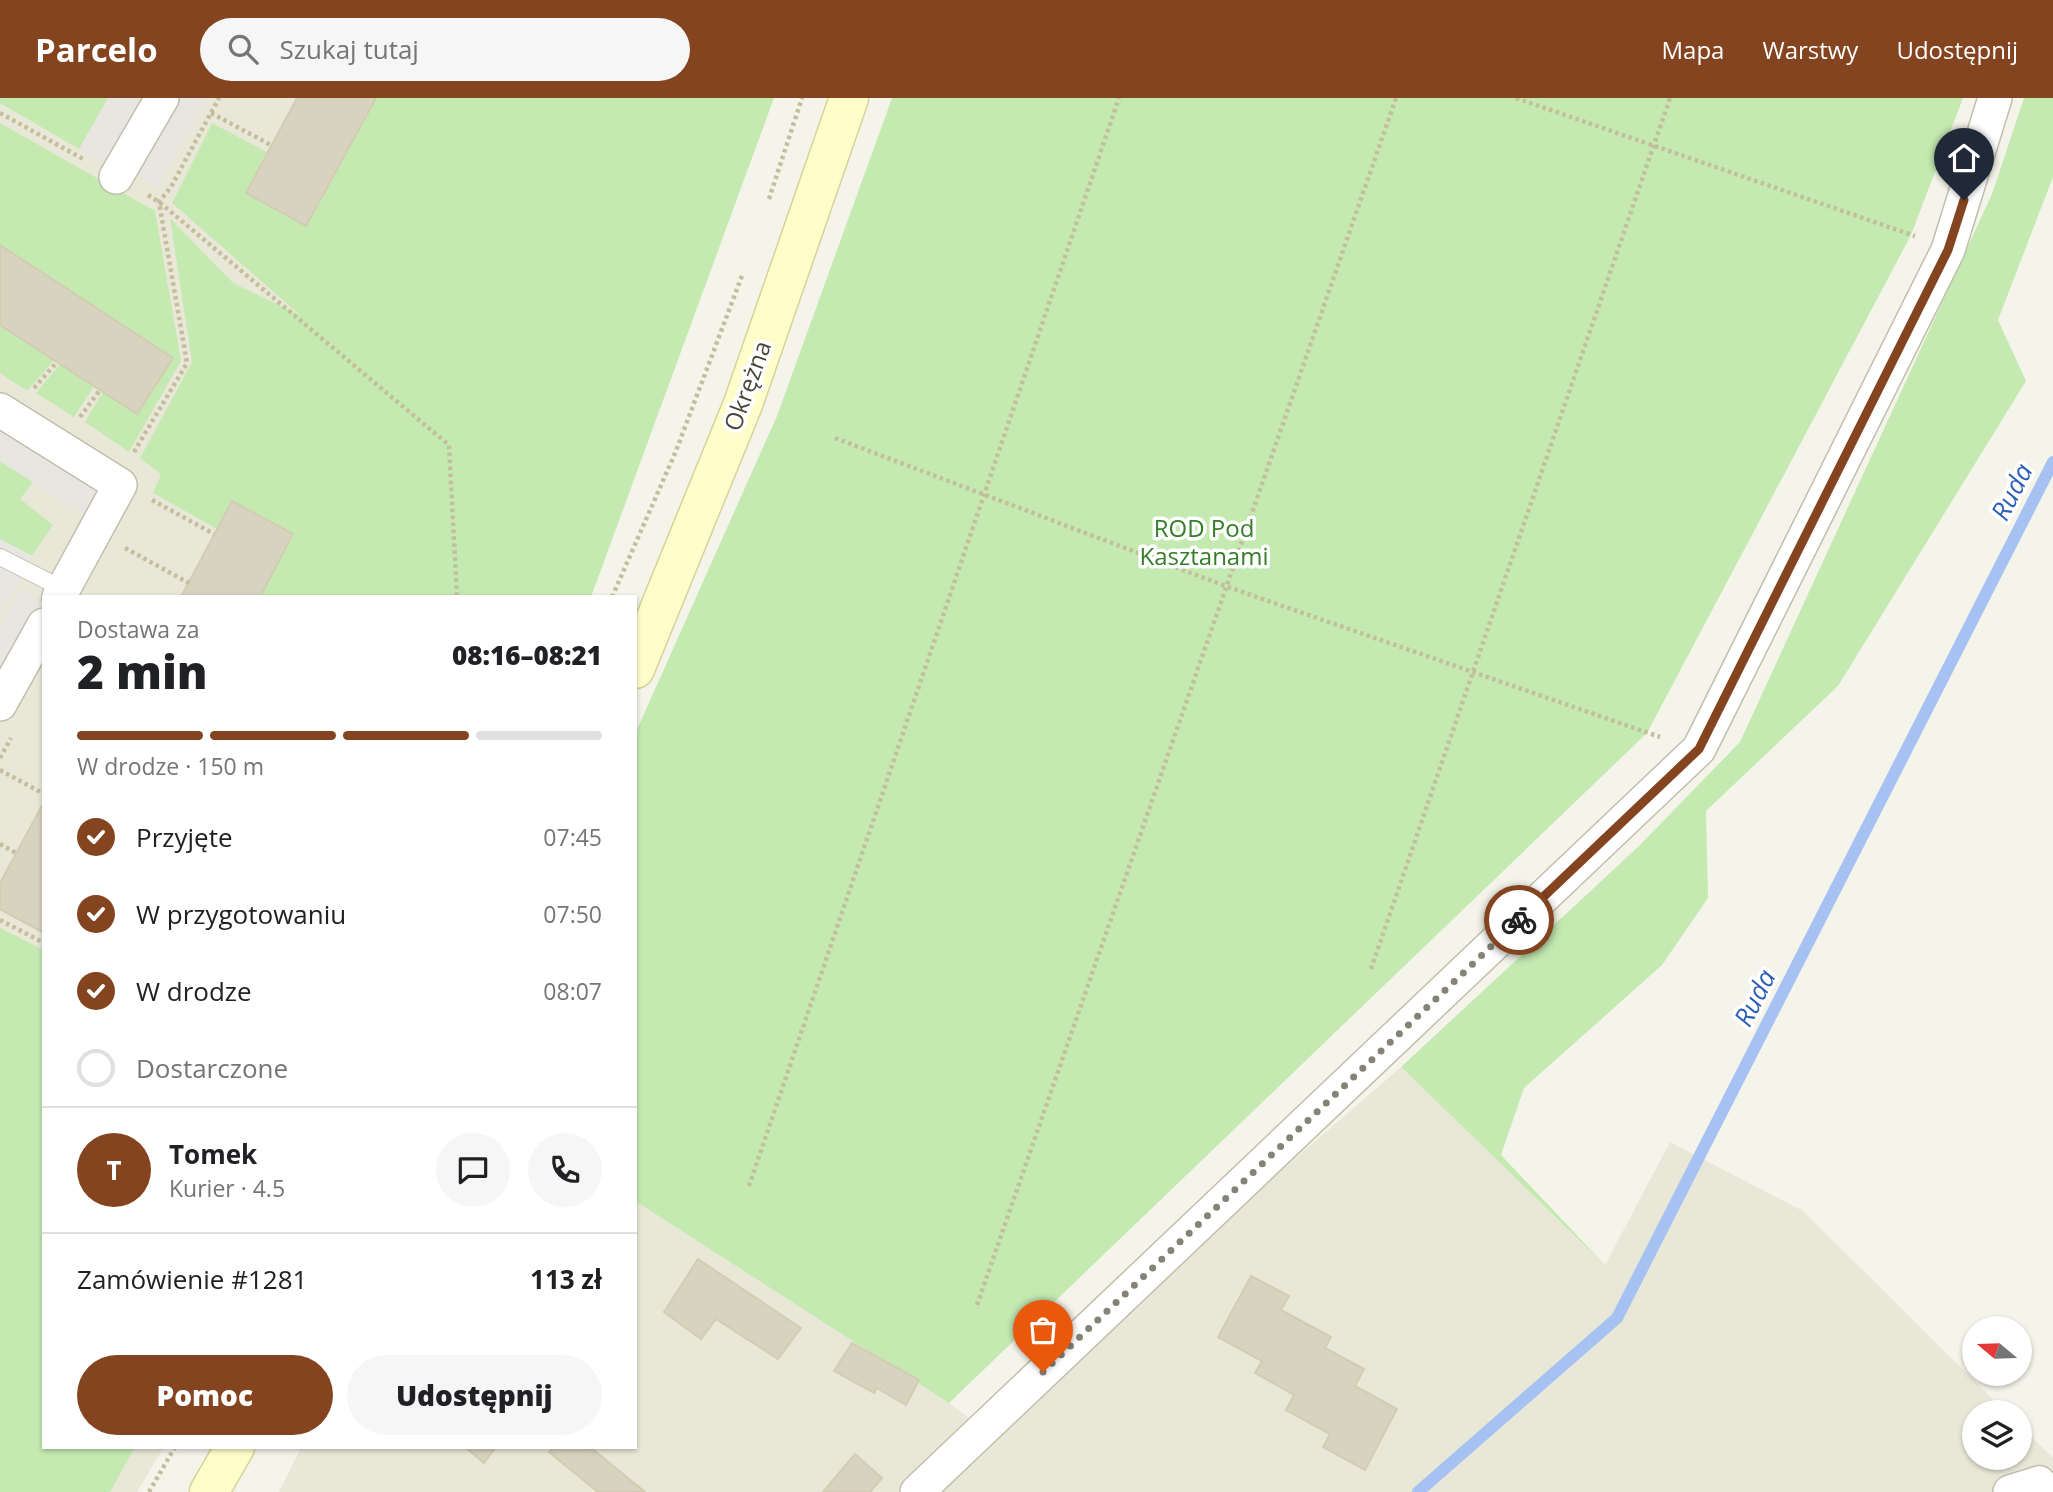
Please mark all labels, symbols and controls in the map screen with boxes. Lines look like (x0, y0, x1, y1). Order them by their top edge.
search box (200, 18, 690, 81)
text: Parcelo (35, 27, 158, 72)
icon: search (224, 30, 262, 68)
text: Szukaj tutaj (280, 31, 419, 67)
text: Mapa (1662, 33, 1724, 66)
text: Warstwy (1762, 33, 1858, 66)
text: Udostępnij (1896, 33, 2018, 66)
pin (1934, 128, 1994, 200)
icon: home (1945, 139, 1983, 177)
street label: Okrężna (715, 336, 778, 435)
water label: Ruda (1982, 457, 2041, 526)
park label: ROD Pod Kasztanami (1140, 511, 1268, 572)
text: Dostawa za (77, 613, 200, 645)
text: 08:16–08:21 (452, 637, 602, 673)
text: 2 min (77, 640, 208, 702)
text: W drodze · 150 m (77, 750, 264, 782)
icon: check (77, 818, 115, 856)
text: Przyjęte (136, 819, 233, 855)
text: 07:45 (543, 821, 602, 853)
courier (1484, 885, 1554, 955)
icon: check (77, 895, 115, 933)
text: W przygotowaniu (136, 896, 346, 932)
text: 07:50 (543, 898, 602, 930)
icon: bike (1500, 901, 1538, 939)
water label: Ruda (1725, 963, 1784, 1032)
icon: check (77, 972, 115, 1010)
text: W drodze (136, 973, 252, 1009)
text: 08:07 (543, 975, 602, 1007)
text: Dostarczone (136, 1050, 288, 1086)
button: chat (436, 1133, 510, 1207)
button: phone (528, 1133, 602, 1207)
text: Tomek (169, 1136, 257, 1172)
text: T (106, 1152, 122, 1188)
text: Kurier · 4.5 (169, 1172, 285, 1204)
text: Zamówienie #1281 (77, 1261, 307, 1297)
text: 113 zł (530, 1261, 602, 1297)
pin (1013, 1300, 1073, 1372)
icon: bag (1024, 1311, 1062, 1349)
north arrow (1962, 1316, 2032, 1386)
map controls (1962, 1316, 2032, 1470)
button: Pomoc (77, 1355, 333, 1435)
button: Udostępnij (347, 1355, 602, 1435)
button: layers (1962, 1400, 2032, 1470)

